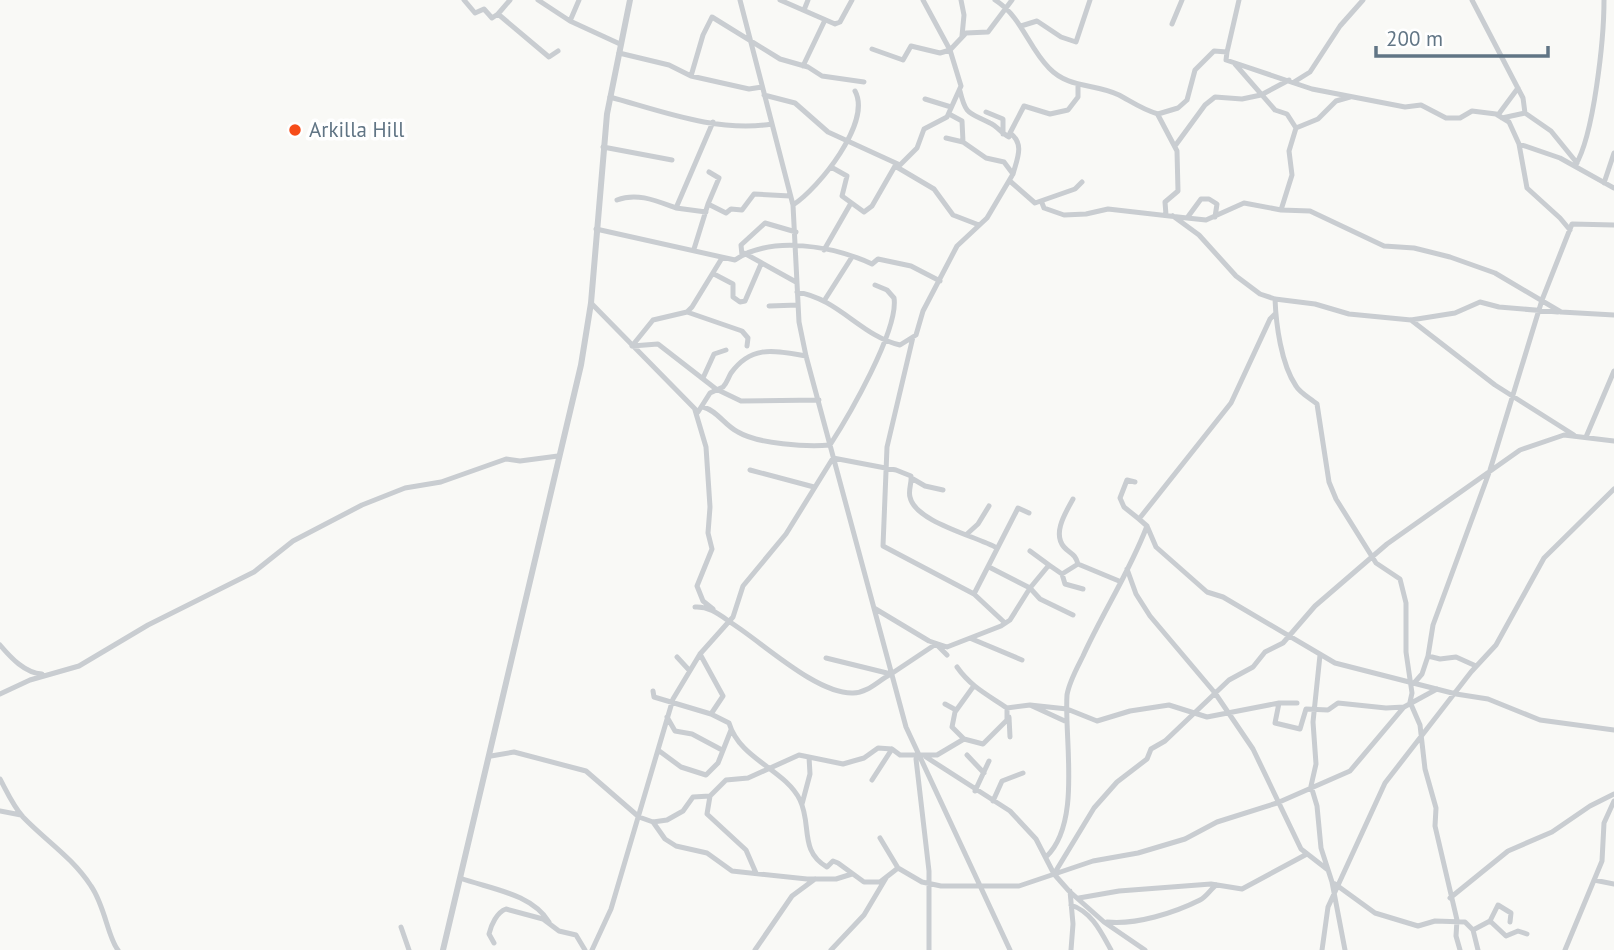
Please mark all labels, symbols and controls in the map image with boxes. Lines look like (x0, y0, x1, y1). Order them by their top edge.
scale bar (1376, 14, 1548, 58)
text: 200 m (1386, 25, 1443, 52)
place label: Arkilla Hill (309, 116, 404, 143)
marker: Arkilla Hill (287, 122, 303, 138)

